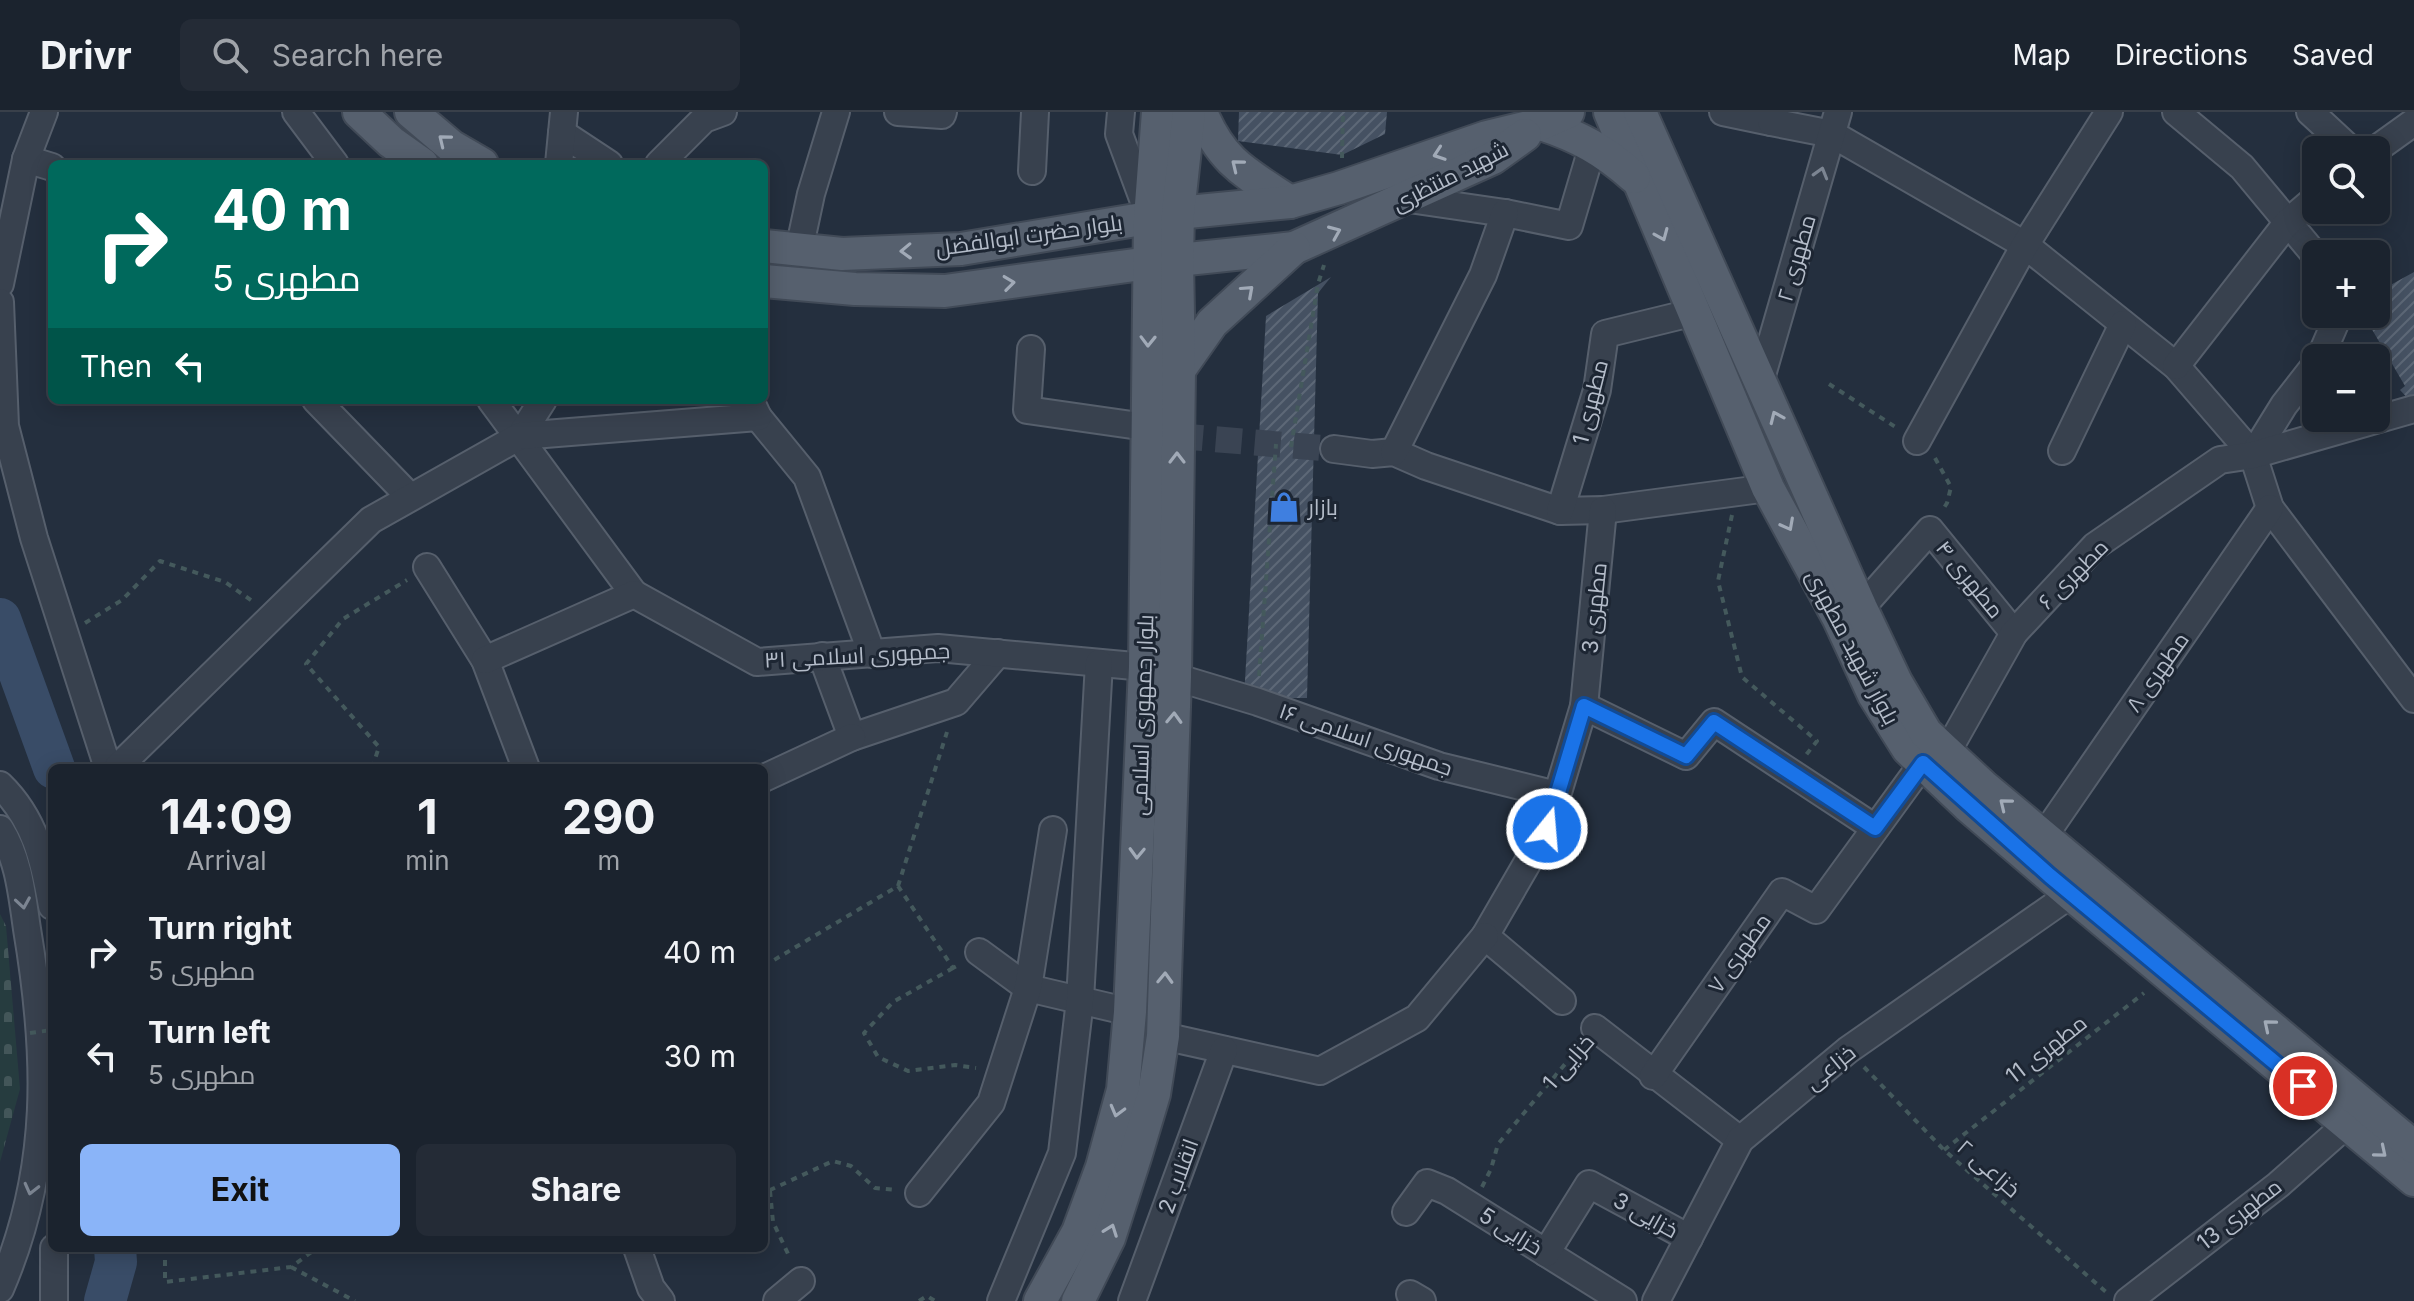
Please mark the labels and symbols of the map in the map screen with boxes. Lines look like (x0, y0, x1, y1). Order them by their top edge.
one-way arrow (439, 136, 454, 150)
street label: شهید منتظری (1388, 136, 1513, 217)
one-way arrow (1433, 145, 1447, 161)
one-way arrow (1231, 160, 1246, 174)
one-way arrow (1812, 166, 1828, 180)
street label: بلوار حضرت ابوالفضل (934, 209, 1124, 262)
street label: مطهری ۲ (1771, 212, 1822, 305)
one-way arrow (1327, 225, 1341, 241)
one-way arrow (1653, 227, 1669, 241)
one-way arrow (899, 243, 912, 260)
one-way arrow (1002, 275, 1016, 292)
one-way arrow (1239, 285, 1253, 300)
one-way arrow (1139, 335, 1157, 348)
street label: مطهری 1 (1567, 357, 1614, 447)
one-way arrow (1770, 411, 1786, 426)
one-way arrow (1168, 451, 1186, 464)
shop icon: بازار (1267, 490, 1301, 524)
place label: بازار (1306, 494, 1338, 520)
one-way arrow (1778, 516, 1794, 531)
street label: مطهری ۶ (2033, 534, 2114, 615)
street label: مطهری ۴ (1930, 535, 2009, 624)
street label: مطهری 3 (1576, 561, 1613, 655)
street label: بلوار شهید مطهری (1800, 565, 1905, 729)
street label: بلوار جمهوری اسلامی (1125, 614, 1160, 816)
street label: مطهری ۸ (2120, 627, 2195, 717)
street label: جمهوری اسلامی ۳۱ (763, 637, 951, 674)
street label: جمهوری اسلامی ۱۶ (1275, 697, 1456, 782)
one-way arrow (1166, 711, 1183, 724)
position arrow (1505, 787, 1589, 871)
one-way arrow (2000, 799, 2014, 814)
one-way arrow (1129, 847, 1146, 860)
one-way arrow (14, 896, 31, 910)
street label: مطهری ۷ (1702, 908, 1777, 998)
one-way arrow (1157, 971, 1174, 984)
street label: مطهری 11 (2000, 1009, 2092, 1089)
one-way arrow (2263, 1020, 2278, 1035)
street label: خزایی 1 (1537, 1029, 1600, 1096)
street label: خزاعی (1800, 1039, 1861, 1096)
pin (2269, 1052, 2337, 1120)
one-way arrow (1110, 1104, 1126, 1118)
street label: خزاعی ۲ (1952, 1134, 2026, 1203)
street label: انقلاب 2 (1153, 1135, 1203, 1217)
one-way arrow (2372, 1142, 2386, 1157)
street label: مطهری 13 (2192, 1173, 2287, 1256)
one-way arrow (24, 1181, 41, 1195)
street label: خزایی 3 (1609, 1187, 1683, 1244)
street label: خزایی 5 (1474, 1202, 1547, 1261)
one-way arrow (1101, 1224, 1117, 1238)

